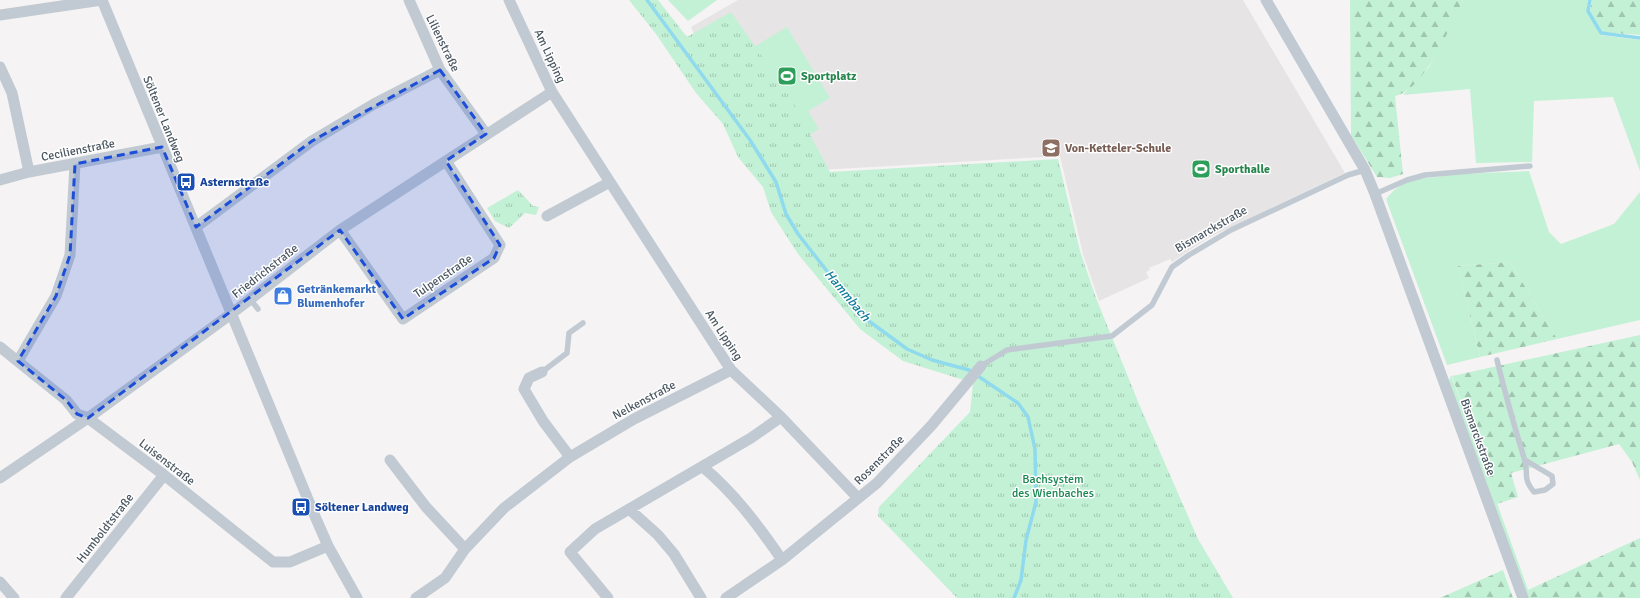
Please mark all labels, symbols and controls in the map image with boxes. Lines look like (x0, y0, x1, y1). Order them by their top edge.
street label: Lilienstraße (422, 12, 463, 74)
street label: Am Lipping (531, 27, 569, 86)
sports icon: Sportplatz (776, 65, 798, 87)
place label: Sportplatz (801, 69, 857, 84)
street label: Söltener Landweg (139, 74, 188, 165)
street label: Cecilienstraße (40, 136, 116, 165)
school or university icon: Von-Ketteler-Schule (1040, 137, 1062, 159)
place label: Von-Ketteler-Schule (1065, 141, 1171, 156)
sports icon: Sporthalle (1190, 158, 1212, 180)
place label: Sporthalle (1215, 162, 1270, 177)
bus stop icon: Asternstraße (175, 171, 197, 193)
place label: Asternstraße (200, 175, 269, 190)
street label: Bismarckstraße (1173, 203, 1250, 256)
street label: Friedrichstraße (229, 241, 301, 302)
street label: Tulpenstraße (411, 251, 475, 301)
water label: Hammbach (821, 266, 874, 326)
place label: Getränkemarkt Blumenhofer (297, 282, 377, 311)
shop icon: Getränkemarkt Blumenhofer (272, 285, 294, 307)
street label: Am Lipping (702, 307, 746, 364)
street label: Nelkenstraße (610, 378, 678, 423)
street label: Bismarckstraße (1457, 397, 1498, 478)
street label: Rosenstraße (851, 432, 907, 488)
street label: Luisenstraße (136, 436, 198, 489)
park label: Bachsystem des Wienbaches (1012, 472, 1094, 501)
street label: Humboldtstraße (74, 491, 137, 566)
bus stop icon: Söltener Landweg (290, 496, 312, 518)
place label: Söltener Landweg (315, 500, 409, 515)

